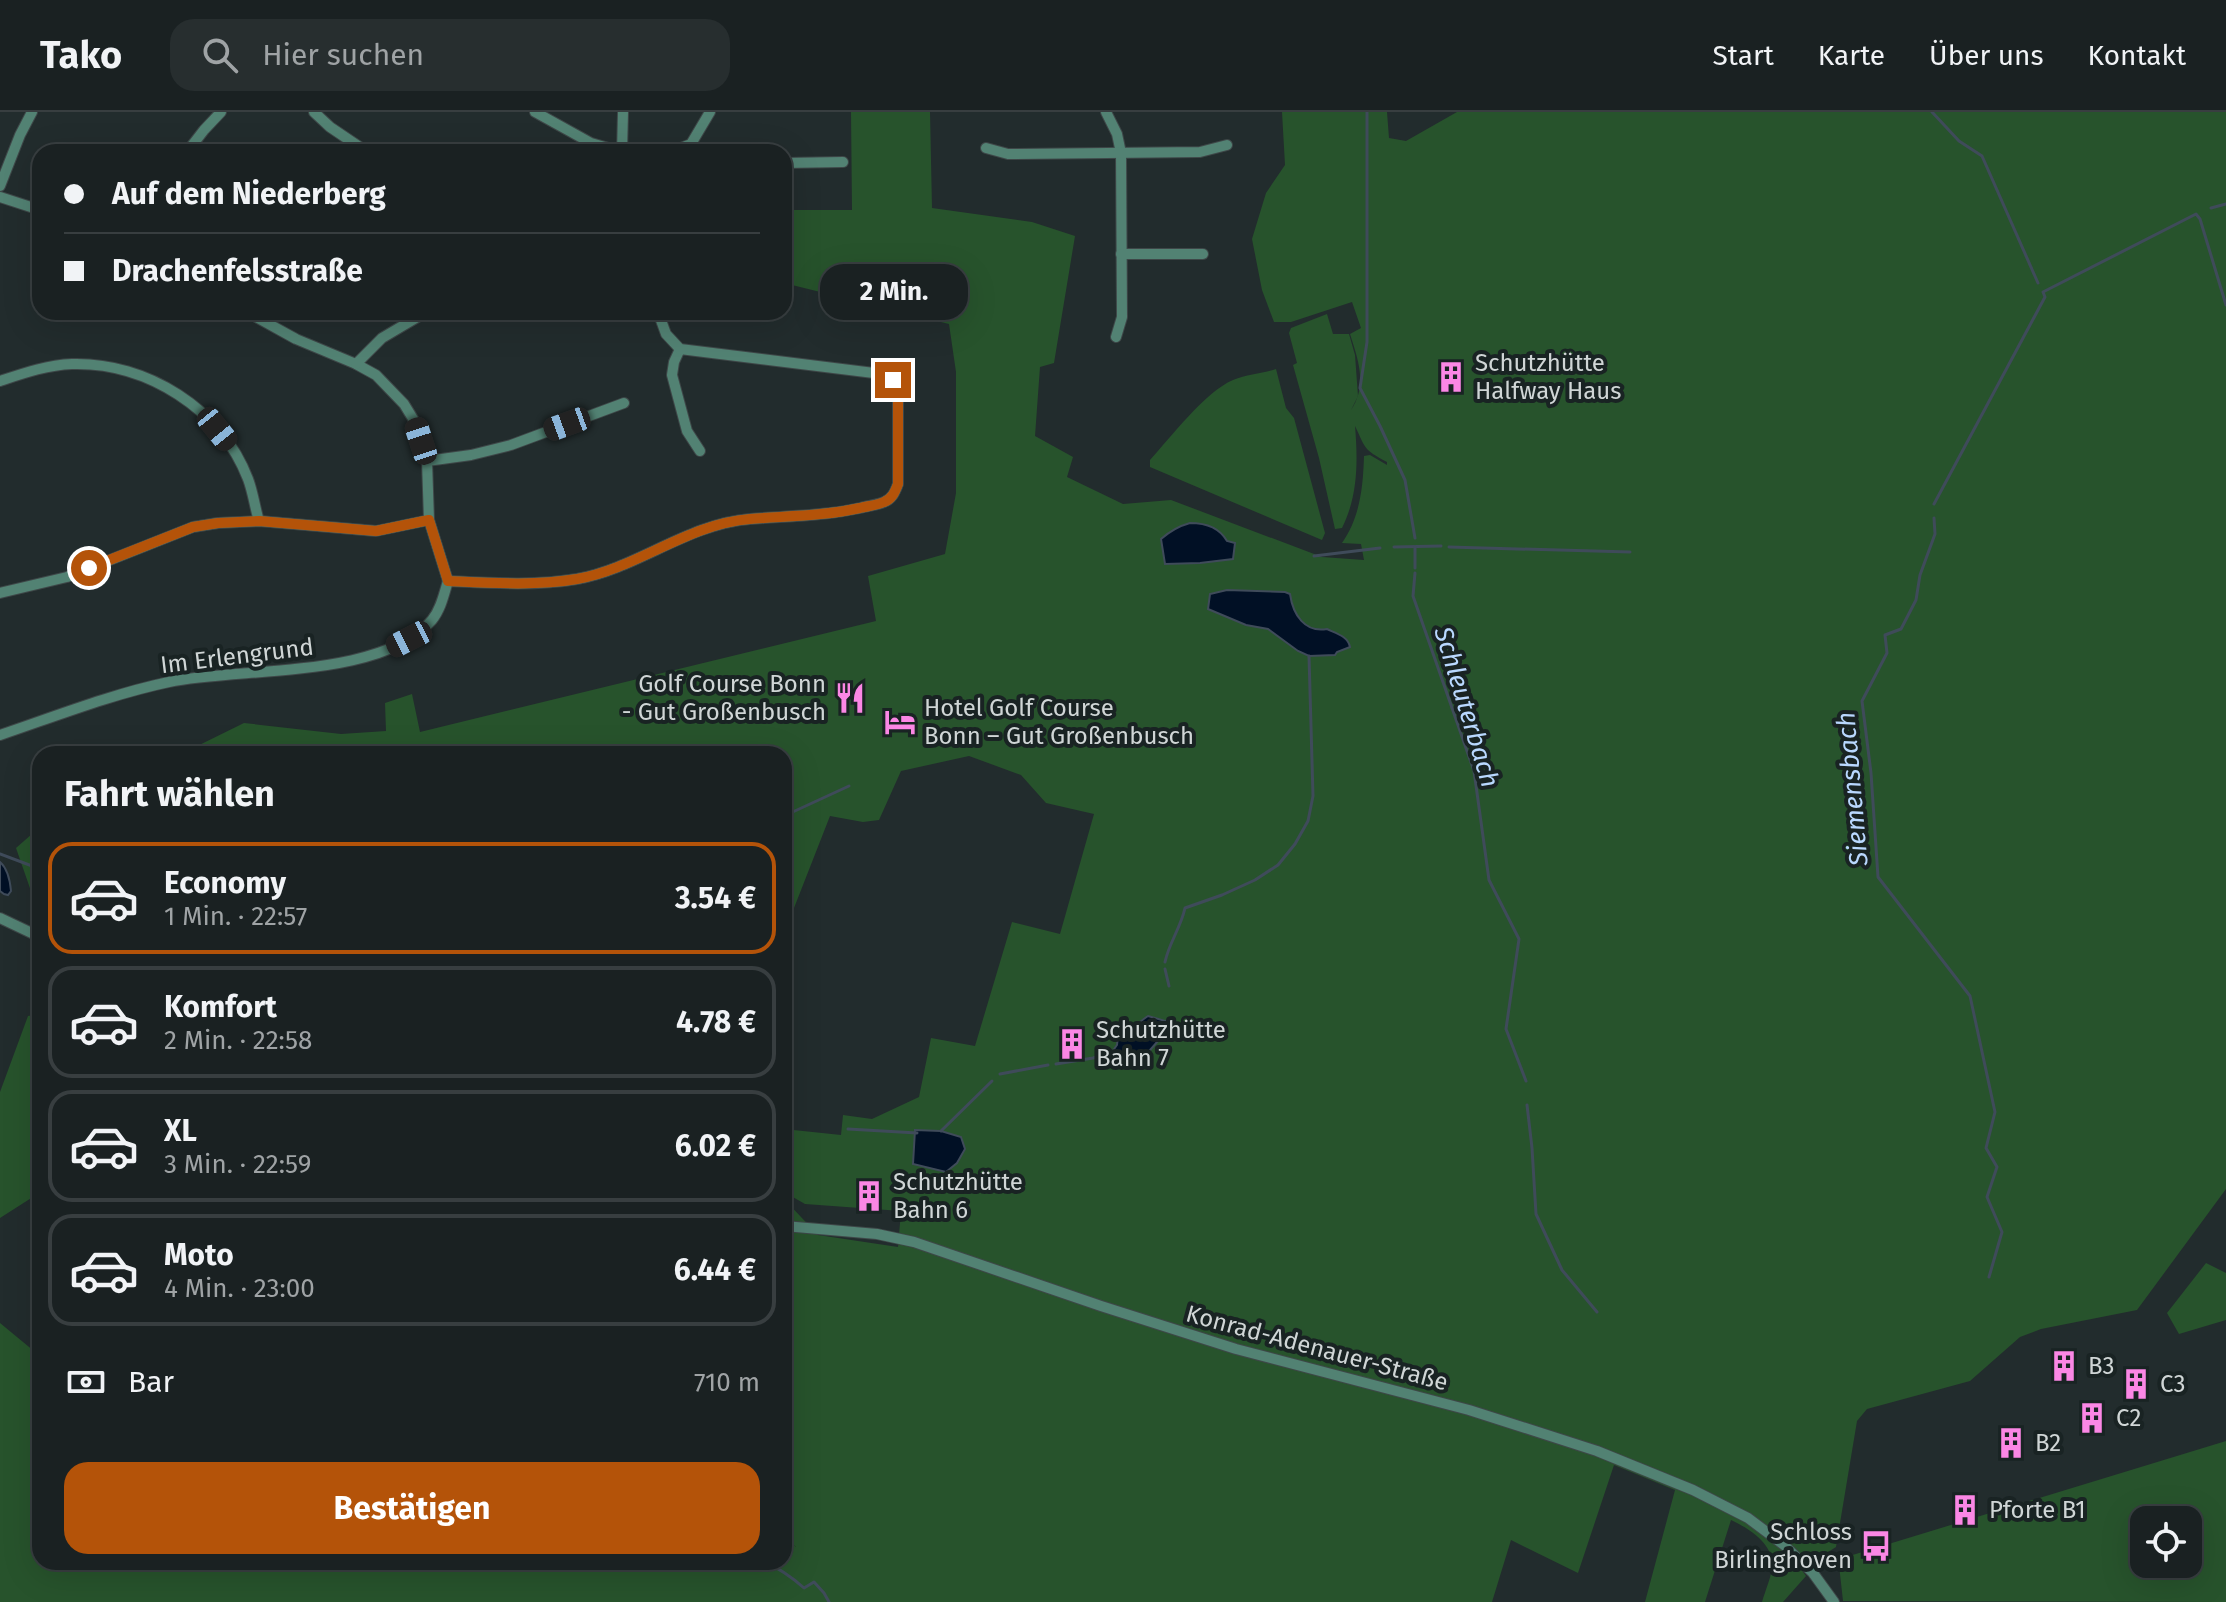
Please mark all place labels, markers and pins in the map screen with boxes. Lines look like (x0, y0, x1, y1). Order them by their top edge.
place label: Schutzhütte Halfway Haus (1475, 349, 1622, 405)
building icon: Schutzhütte Halfway Haus (1434, 360, 1468, 394)
place label: Golf Course Bonn - Gut Großenbusch (622, 670, 826, 726)
restaurant icon: Golf Course Bonn - Gut Großenbusch (833, 681, 867, 715)
place label: Hotel Golf Course Bonn – Gut Großenbusch (924, 694, 1194, 750)
hotel icon: Hotel Golf Course Bonn – Gut Großenbusch (883, 705, 917, 739)
place label: Schutzhütte Bahn 7 (1096, 1016, 1226, 1072)
building icon: Schutzhütte Bahn 7 (1055, 1027, 1089, 1061)
place label: Schutzhütte Bahn 6 (893, 1168, 1023, 1224)
building icon: Schutzhütte Bahn 6 (852, 1179, 886, 1213)
building icon: B3 (2047, 1349, 2081, 1383)
place label: B3 (2088, 1352, 2115, 1380)
building icon: C3 (2119, 1367, 2153, 1401)
place label: C3 (2160, 1370, 2185, 1398)
building icon: C2 (2075, 1401, 2109, 1435)
place label: C2 (2116, 1404, 2141, 1432)
building icon: B2 (1994, 1426, 2028, 1460)
place label: B2 (2035, 1429, 2061, 1457)
building icon: Pforte B1 (1948, 1493, 1982, 1527)
place label: Pforte B1 (1989, 1496, 2086, 1524)
place label: Schloss Birlinghoven (1714, 1518, 1852, 1574)
bus stop icon: Schloss Birlinghoven (1859, 1529, 1893, 1563)

